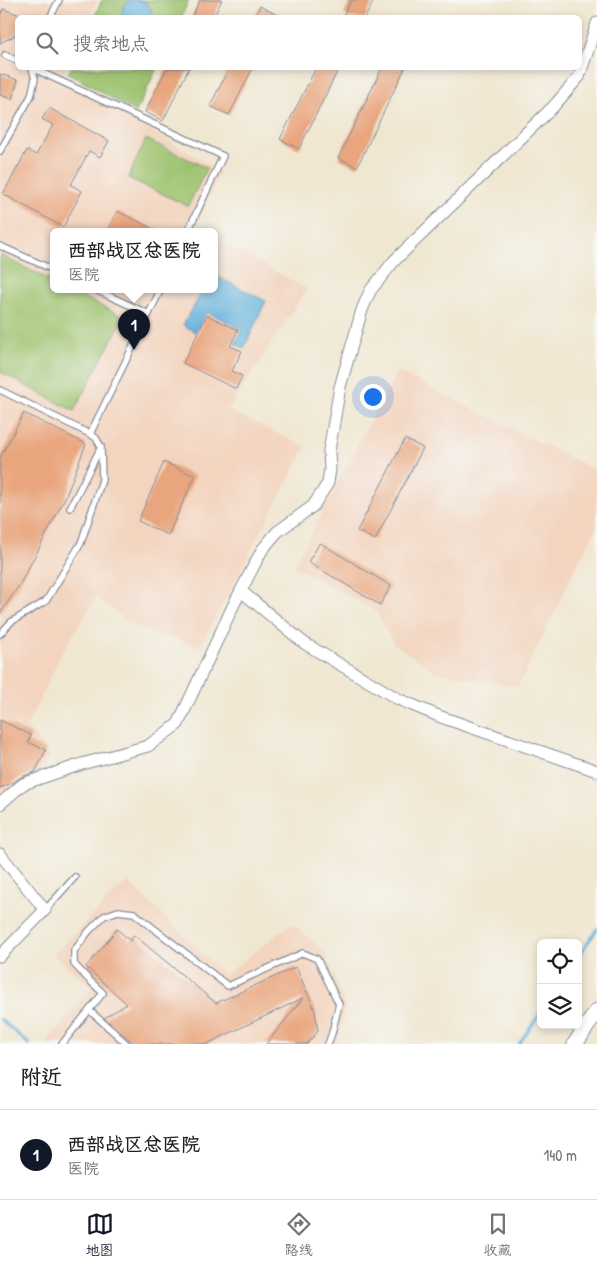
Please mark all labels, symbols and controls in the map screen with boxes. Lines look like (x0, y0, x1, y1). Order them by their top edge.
search box (15, 15, 582, 70)
icon: search (33, 29, 61, 57)
text: 搜索地点 (73, 30, 149, 56)
popup (50, 228, 218, 293)
text: 西部战区总医院 (67, 237, 201, 263)
text: 医院 (67, 263, 100, 285)
pin: 1 (118, 309, 150, 350)
your location (360, 384, 386, 410)
map controls (537, 939, 582, 1029)
button: locate (537, 939, 582, 984)
button: layers (537, 984, 582, 1029)
text: 附近 (20, 1062, 62, 1091)
text: 西部战区总医院 (67, 1131, 200, 1157)
text: 1 (33, 1144, 39, 1166)
text: 140 m (543, 1144, 577, 1166)
text: 医院 (67, 1157, 99, 1179)
tab: 地图 (86, 1210, 114, 1259)
tab: 路线 (285, 1210, 313, 1259)
tab: 收藏 (484, 1210, 512, 1259)

